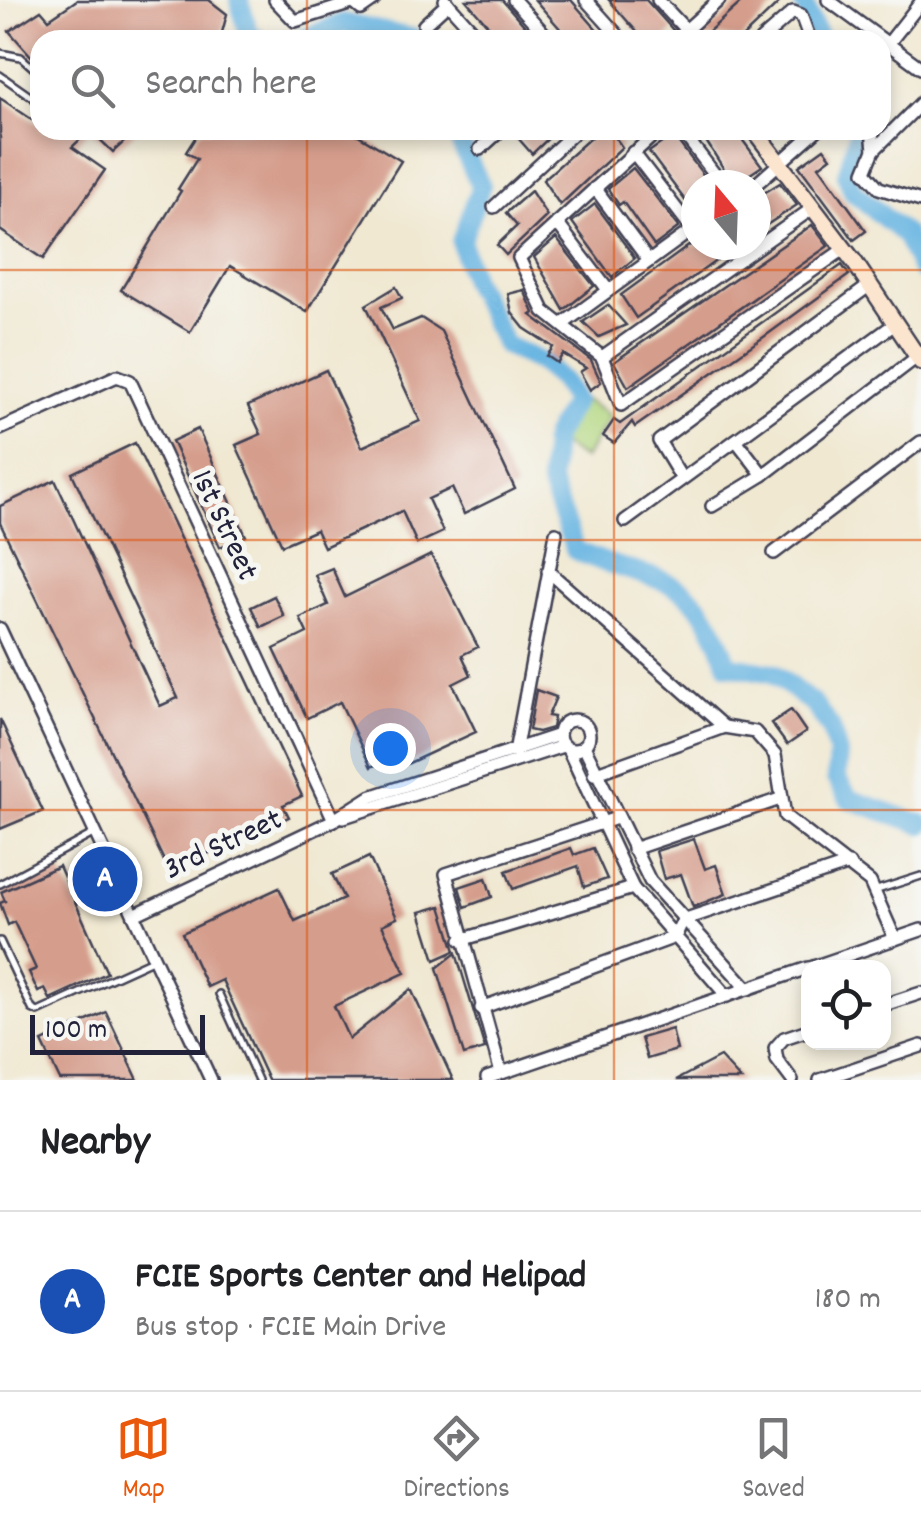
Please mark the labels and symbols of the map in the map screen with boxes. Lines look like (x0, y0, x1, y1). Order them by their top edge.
north arrow (681, 170, 771, 260)
street label: 1st Street (177, 463, 268, 589)
your location (365, 723, 416, 774)
street label: 3rd Street (157, 799, 291, 894)
pin: A (72, 842, 138, 916)
scale bar (30, 1010, 205, 1054)

